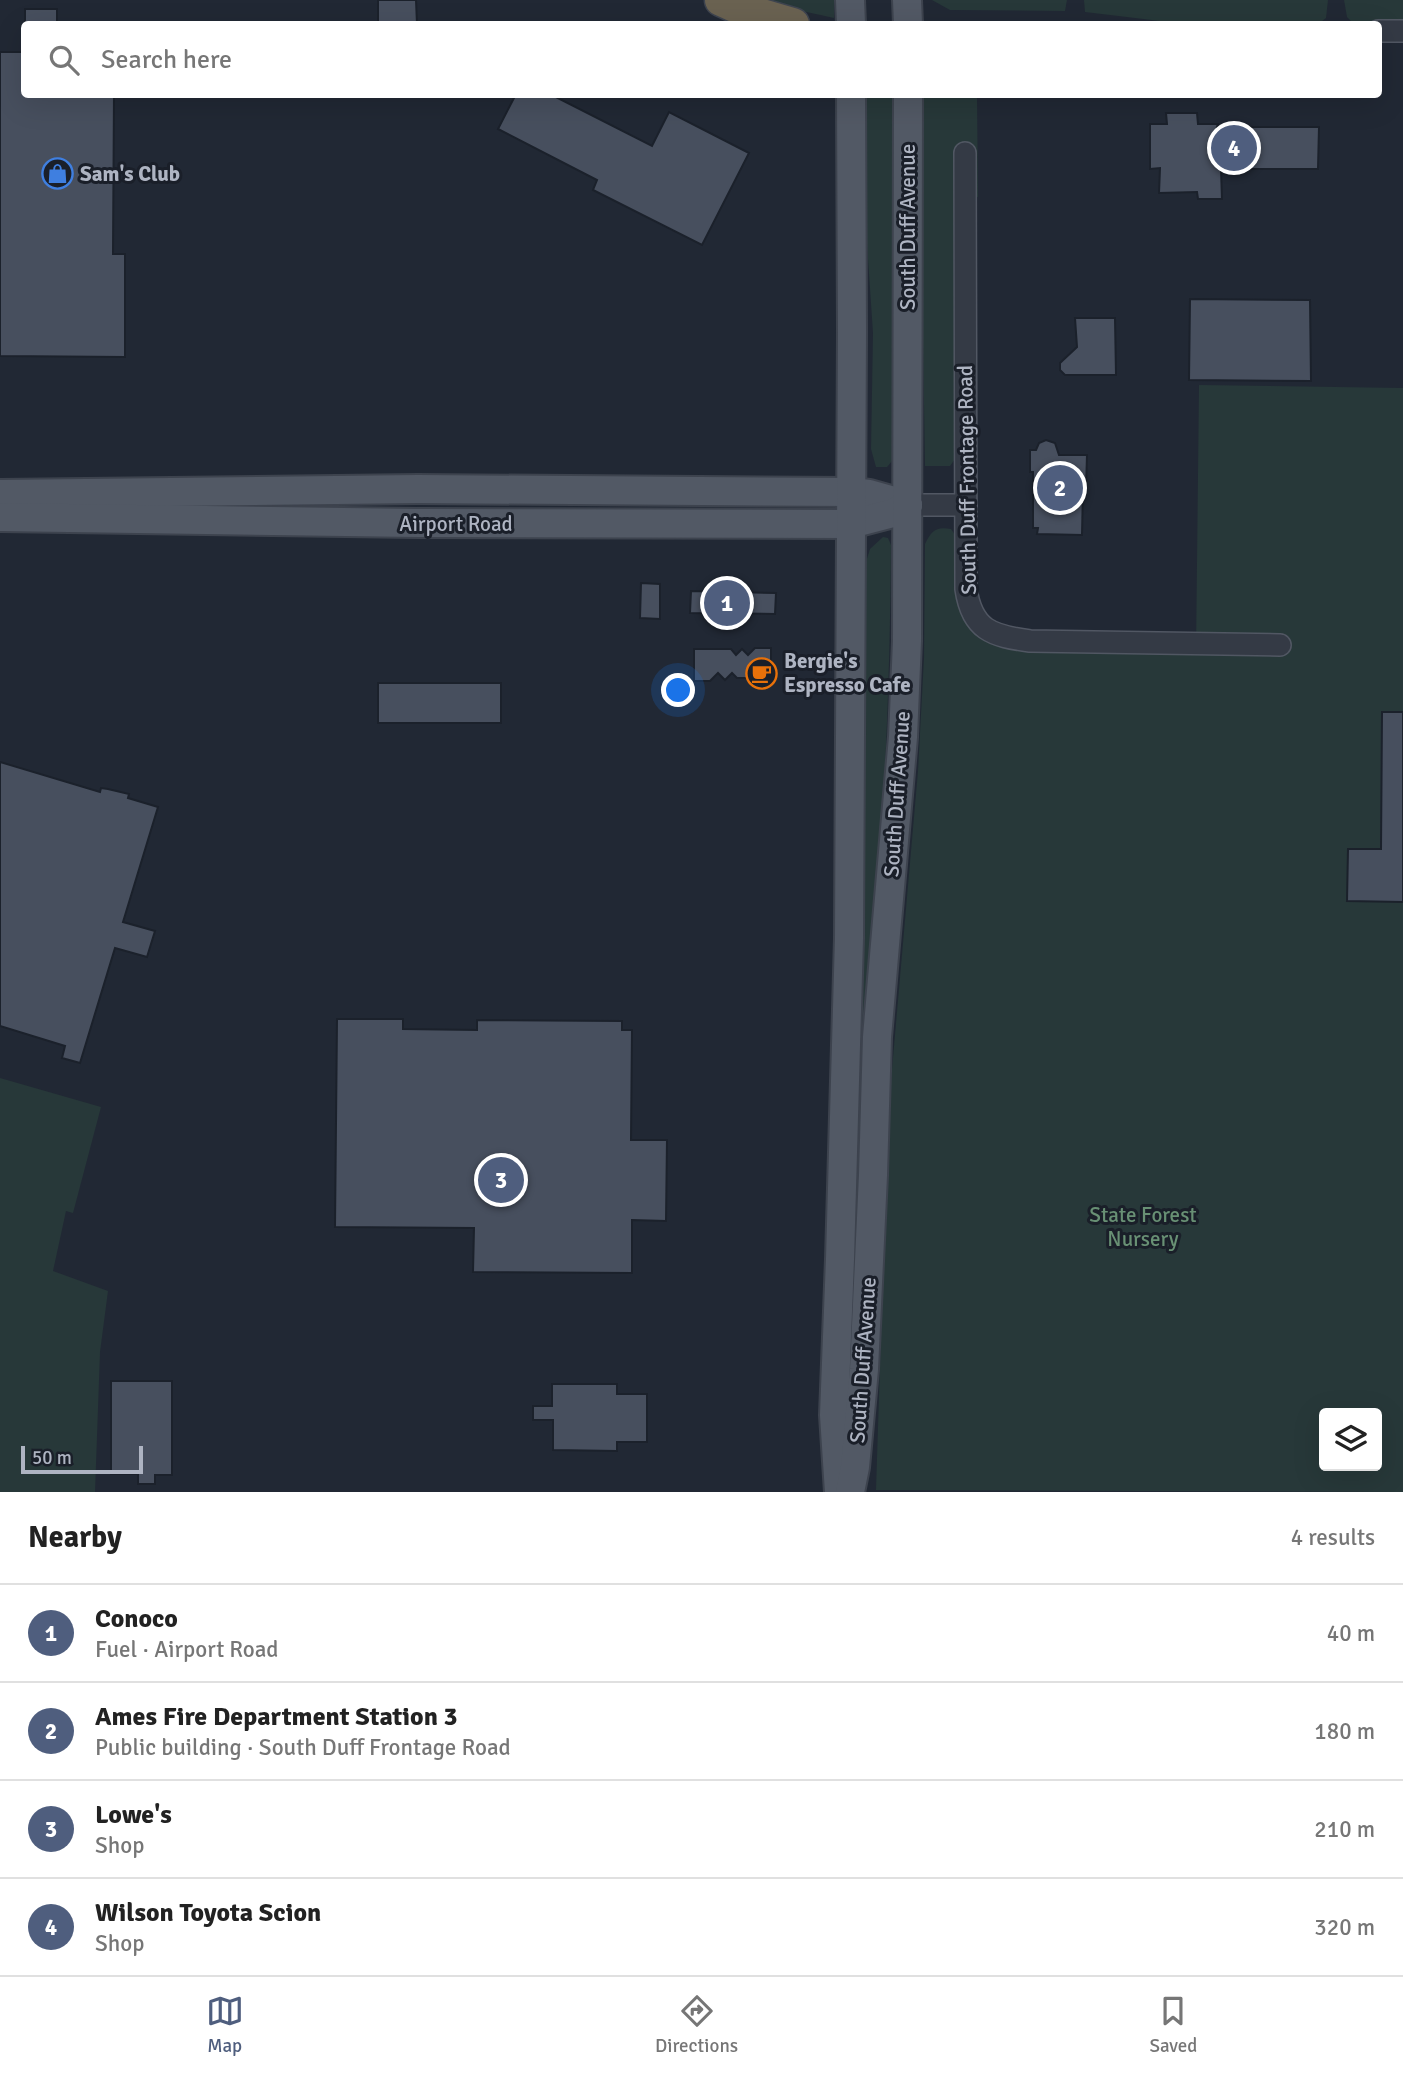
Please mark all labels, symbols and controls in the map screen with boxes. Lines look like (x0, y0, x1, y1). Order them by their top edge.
search box (21, 21, 1382, 98)
icon: search (45, 41, 83, 79)
text: Search here (101, 44, 232, 76)
pin: 4 (1211, 122, 1257, 174)
street label: South Duff Avenue (895, 144, 921, 310)
shop icon: Sam's Club (40, 157, 74, 191)
place label: Sam's Club (80, 161, 180, 187)
street label: South Duff Frontage Road (952, 365, 982, 595)
pin: 2 (1037, 462, 1083, 514)
street label: Airport Road (399, 511, 513, 537)
pin: 1 (704, 577, 750, 629)
place label: Bergie's Espresso Cafe (784, 648, 911, 698)
cafe icon: Bergie's Espresso Cafe (744, 656, 778, 690)
your location (661, 673, 695, 707)
street label: South Duff Avenue (878, 710, 916, 878)
pin: 3 (478, 1154, 524, 1206)
park label: State Forest Nursery (1089, 1202, 1197, 1252)
street label: South Duff Avenue (844, 1276, 882, 1444)
map controls (1319, 1408, 1382, 1471)
button: layers (1319, 1408, 1382, 1471)
scale bar (21, 1443, 144, 1475)
text: 50 m (32, 1446, 72, 1470)
text: Nearby (28, 1519, 122, 1556)
text: 4 results (1291, 1523, 1375, 1552)
text: Conoco (95, 1603, 178, 1635)
text: 1 (45, 1619, 57, 1648)
text: 40 m (1327, 1619, 1375, 1648)
text: Fuel · Airport Road (95, 1635, 278, 1664)
text: Ames Fire Department Station 3 (95, 1701, 458, 1733)
text: 2 (45, 1717, 57, 1746)
text: 180 m (1314, 1717, 1375, 1746)
text: Public building · South Duff Frontage Road (95, 1733, 511, 1762)
text: Lowe's (95, 1799, 172, 1831)
text: 3 (45, 1815, 57, 1844)
text: 210 m (1314, 1815, 1375, 1844)
text: Shop (95, 1831, 144, 1860)
text: Wilson Toyota Scion (95, 1897, 321, 1929)
text: 4 (45, 1913, 57, 1942)
text: 320 m (1314, 1913, 1375, 1942)
text: Shop (95, 1929, 144, 1958)
tab: Map (206, 1992, 244, 2058)
tab: Directions (655, 1992, 738, 2058)
tab: Saved (1149, 1992, 1197, 2058)

